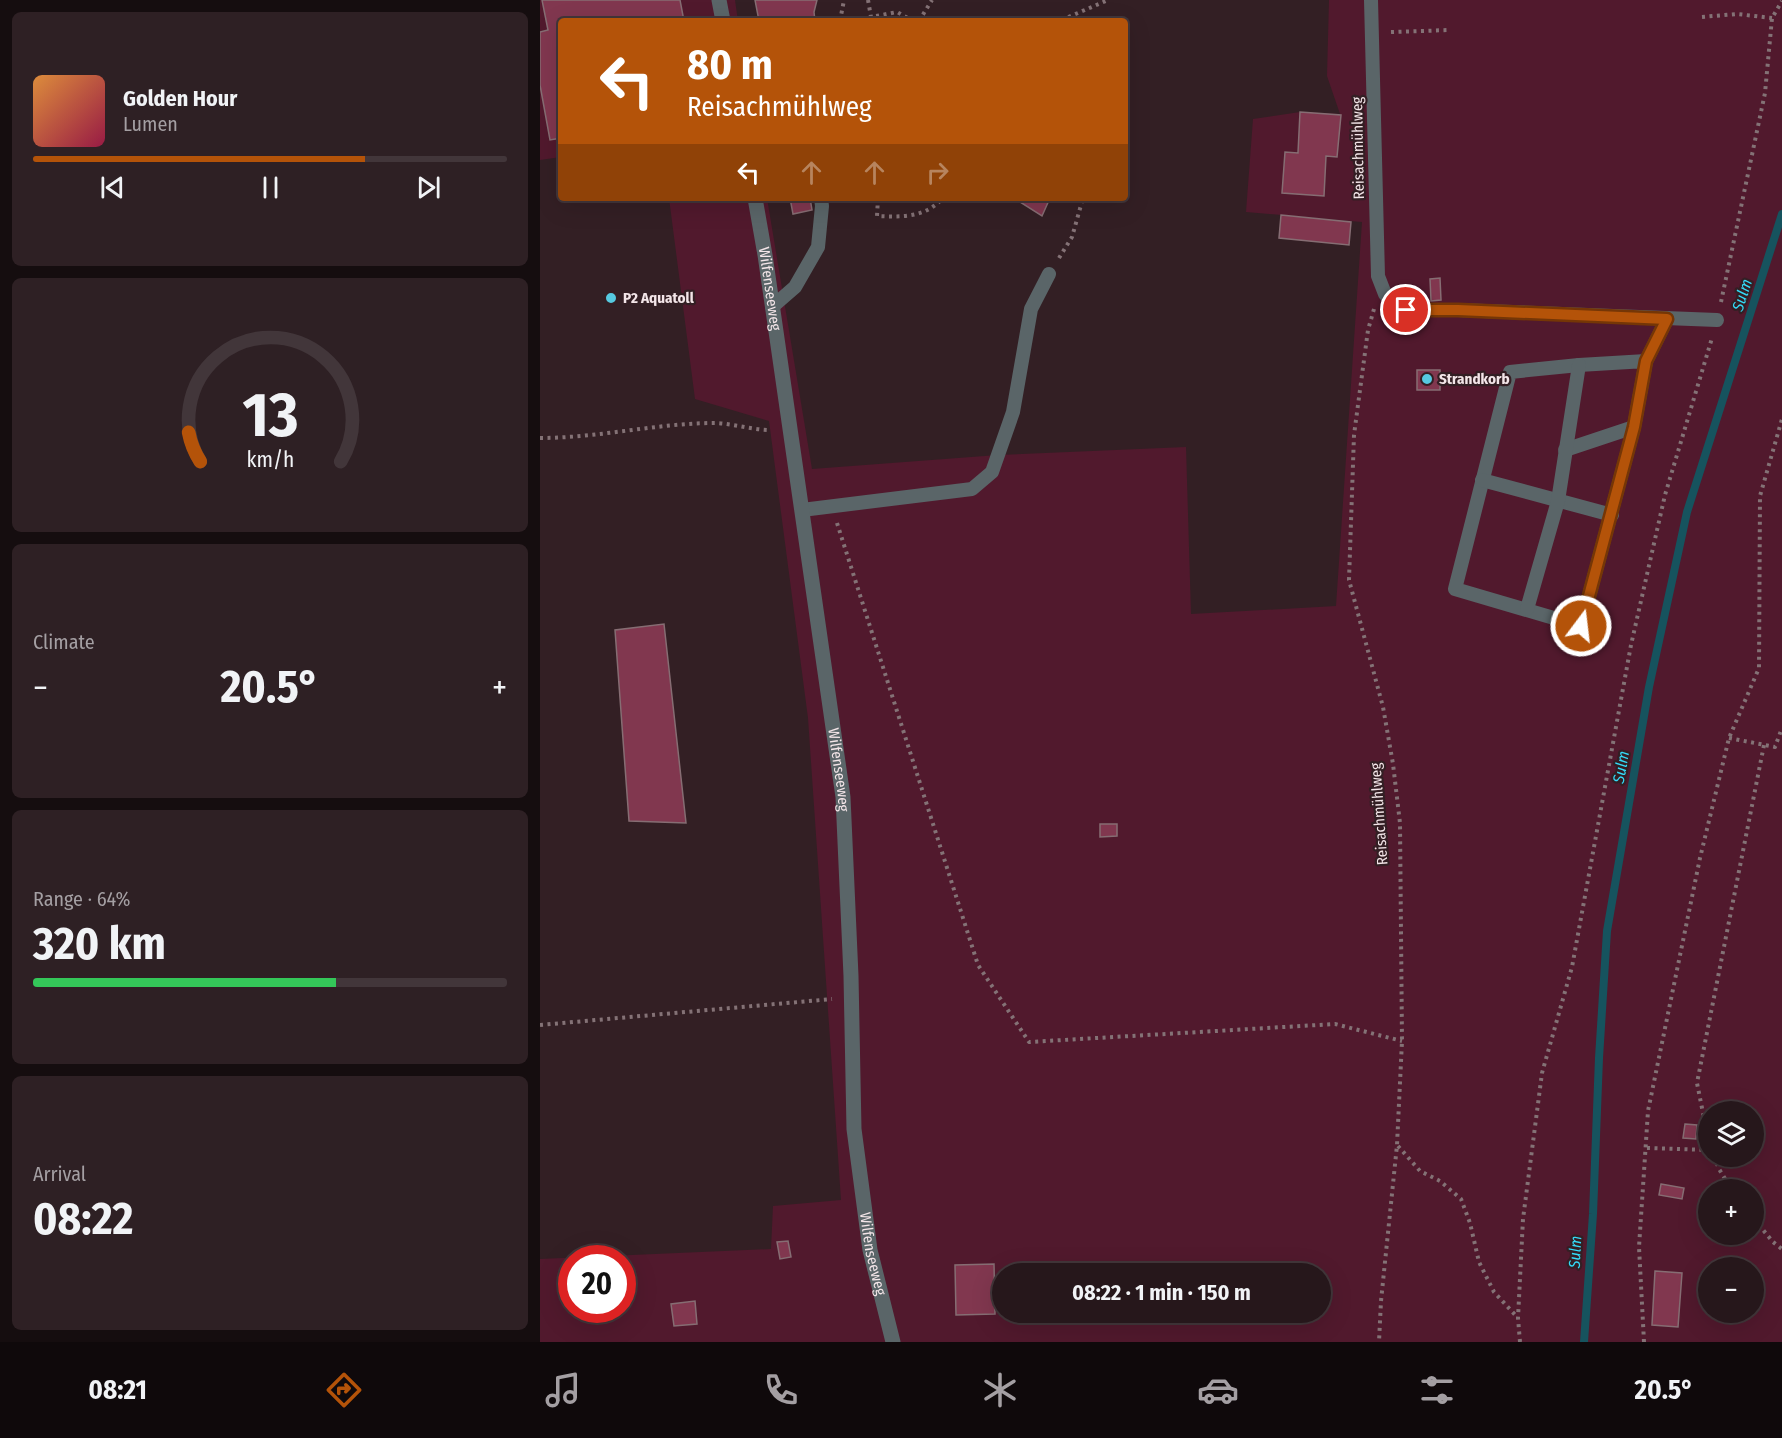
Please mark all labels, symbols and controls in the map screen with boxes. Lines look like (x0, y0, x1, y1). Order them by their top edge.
text: 80 m (687, 40, 773, 90)
icon: left (588, 42, 666, 120)
text: Golden Hour (123, 85, 237, 112)
text: Reisachmühlweg (687, 91, 872, 123)
street label: Reisachmühlweg (1348, 97, 1368, 199)
text: Lumen (123, 112, 178, 136)
icon: left (732, 156, 765, 189)
icon: ahead (795, 156, 828, 189)
icon: ahead (858, 156, 891, 189)
icon: right (921, 156, 954, 189)
icon: previous (96, 171, 129, 204)
icon: pause (254, 171, 287, 204)
icon: next (412, 171, 445, 204)
street label: Wilfenseeweg (755, 246, 785, 332)
water label: Sulm (1728, 277, 1756, 314)
pin (1380, 284, 1431, 335)
place label: P2 Aquatoll (623, 289, 695, 307)
marker: P2 Aquatoll (604, 291, 618, 305)
icon: arrive (1389, 293, 1422, 326)
place label: Strandkorb (1439, 370, 1510, 388)
marker: Strandkorb (1420, 372, 1434, 386)
text: 13 (242, 378, 298, 453)
text: km/h (246, 447, 294, 473)
position arrow (1549, 594, 1613, 658)
text: Climate (33, 630, 95, 654)
text: 20.5° (220, 660, 319, 714)
text: − (33, 668, 48, 708)
text: + (492, 668, 507, 708)
street label: Wilfenseeweg (824, 727, 853, 812)
water label: Sulm (1609, 749, 1633, 786)
street label: Reisachmühlweg (1366, 762, 1392, 866)
text: Range · 64% (33, 887, 130, 911)
text: 320 km (33, 917, 166, 971)
map controls (1698, 1101, 1764, 1323)
button: layers (1698, 1101, 1764, 1167)
text: Arrival (33, 1162, 86, 1186)
button: + (1698, 1179, 1764, 1245)
text: 08:22 (33, 1192, 133, 1246)
street label: Wilfenseeweg (856, 1211, 890, 1297)
water label: Sulm (1565, 1235, 1585, 1270)
speed limit sign: 20 (558, 1245, 636, 1323)
button: − (1698, 1257, 1764, 1323)
text: 08:22 · 1 min · 150 m (1072, 1279, 1251, 1306)
icon: directions (323, 1369, 365, 1411)
icon: music (542, 1369, 584, 1411)
icon: phone (760, 1369, 802, 1411)
icon: climate (979, 1369, 1021, 1411)
icon: car (1197, 1369, 1239, 1411)
icon: filters (1416, 1369, 1458, 1411)
text: 08:21 (88, 1374, 147, 1406)
text: 20.5° (1634, 1374, 1694, 1406)

